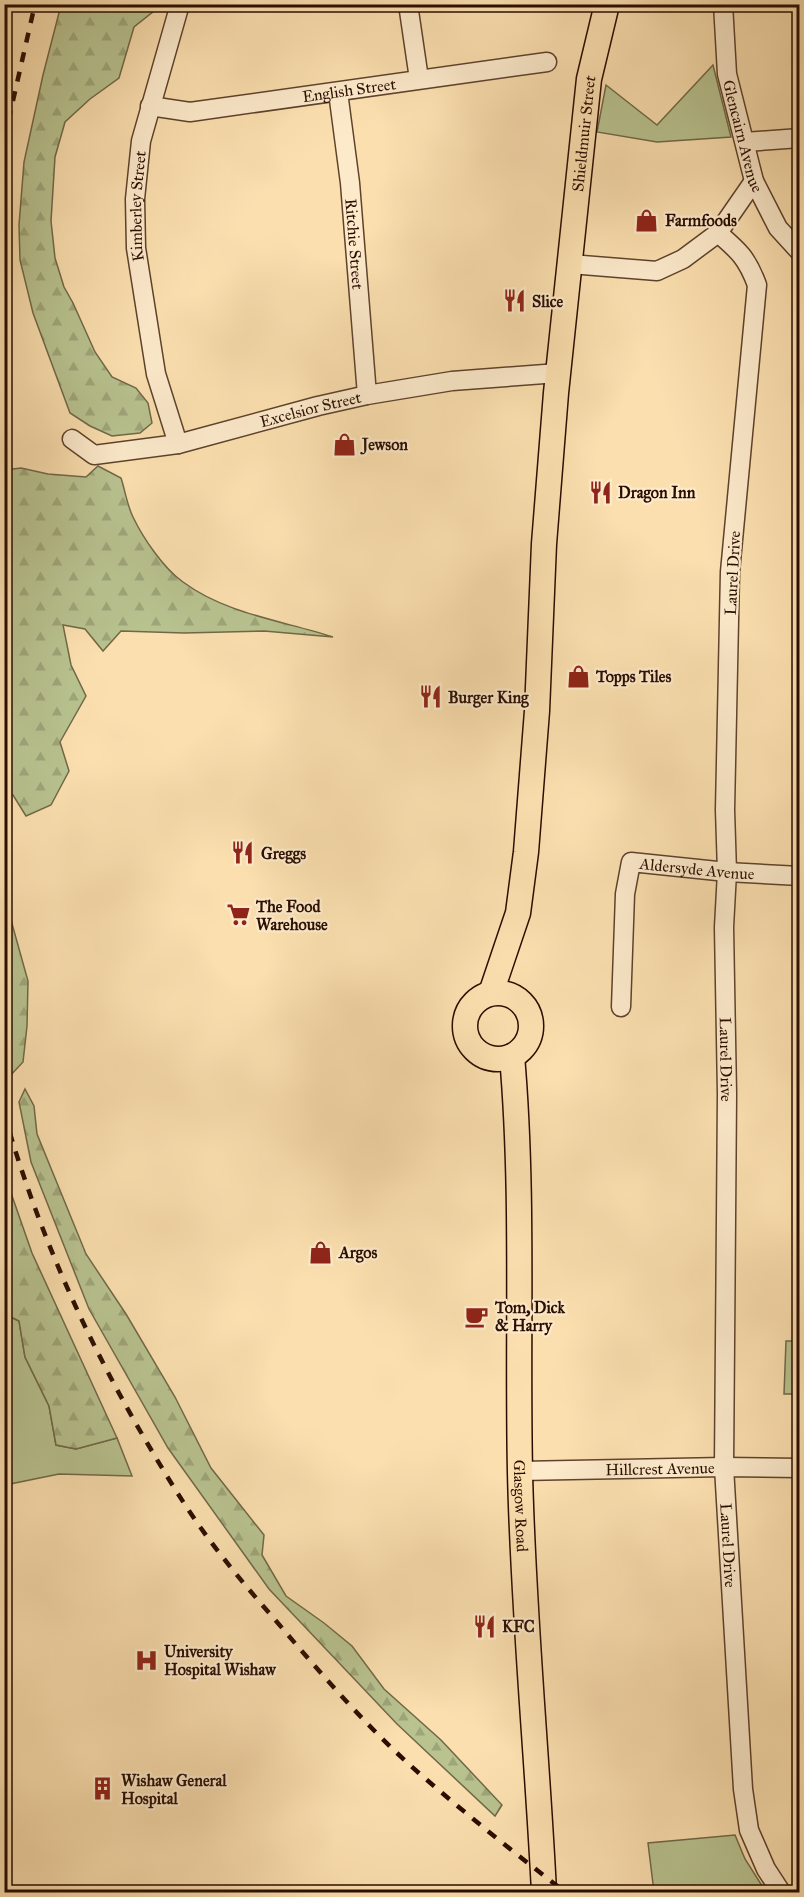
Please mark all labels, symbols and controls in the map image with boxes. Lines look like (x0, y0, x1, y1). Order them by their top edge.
street label: Shieldmuir Street (568, 73, 600, 193)
street label: English Street (301, 74, 397, 106)
street label: Glencairn Avenue (719, 78, 767, 196)
street label: Kimberley Street (126, 149, 150, 263)
street label: Ritchie Street (341, 198, 368, 291)
shop icon: Farmfoods (634, 207, 660, 233)
place label: Farmfoods (665, 211, 737, 230)
restaurant icon: Slice (501, 288, 527, 314)
place label: Slice (532, 292, 564, 311)
street label: Excelsior Street (258, 388, 363, 431)
shop icon: Jewson (331, 431, 357, 457)
place label: Jewson (360, 435, 408, 455)
restaurant icon: Dragon Inn (587, 479, 613, 505)
place label: Dragon Inn (618, 483, 696, 503)
street label: Laurel Drive (721, 530, 744, 616)
shop icon: Topps Tiles (565, 663, 591, 689)
place label: Topps Tiles (595, 667, 671, 687)
restaurant icon: Burger King (417, 684, 443, 710)
place label: Burger King (448, 688, 529, 708)
restaurant icon: Greggs (230, 840, 256, 866)
place label: Greggs (261, 844, 306, 864)
street label: Aldersyde Avenue (638, 854, 755, 884)
place label: The Food Warehouse (255, 897, 328, 934)
supermarket icon: The Food Warehouse (225, 902, 251, 928)
street label: Laurel Drive (716, 1017, 736, 1102)
shop icon: Argos (308, 1239, 334, 1265)
place label: Argos (338, 1243, 377, 1263)
place label: Tom, Dick & Harry (494, 1298, 565, 1336)
cafe icon: Tom, Dick & Harry (464, 1303, 490, 1329)
street label: Hillcrest Avenue (605, 1458, 715, 1479)
street label: Glasgow Road (509, 1459, 532, 1552)
street label: Laurel Drive (716, 1503, 740, 1588)
restaurant icon: KFC (471, 1613, 497, 1639)
place label: KFC (502, 1617, 535, 1636)
place label: University Hospital Wishaw (164, 1642, 276, 1680)
hospital icon: University Hospital Wishaw (133, 1647, 159, 1673)
place label: Wishaw General Hospital (121, 1771, 227, 1809)
building icon: Wishaw General Hospital (90, 1776, 116, 1802)

